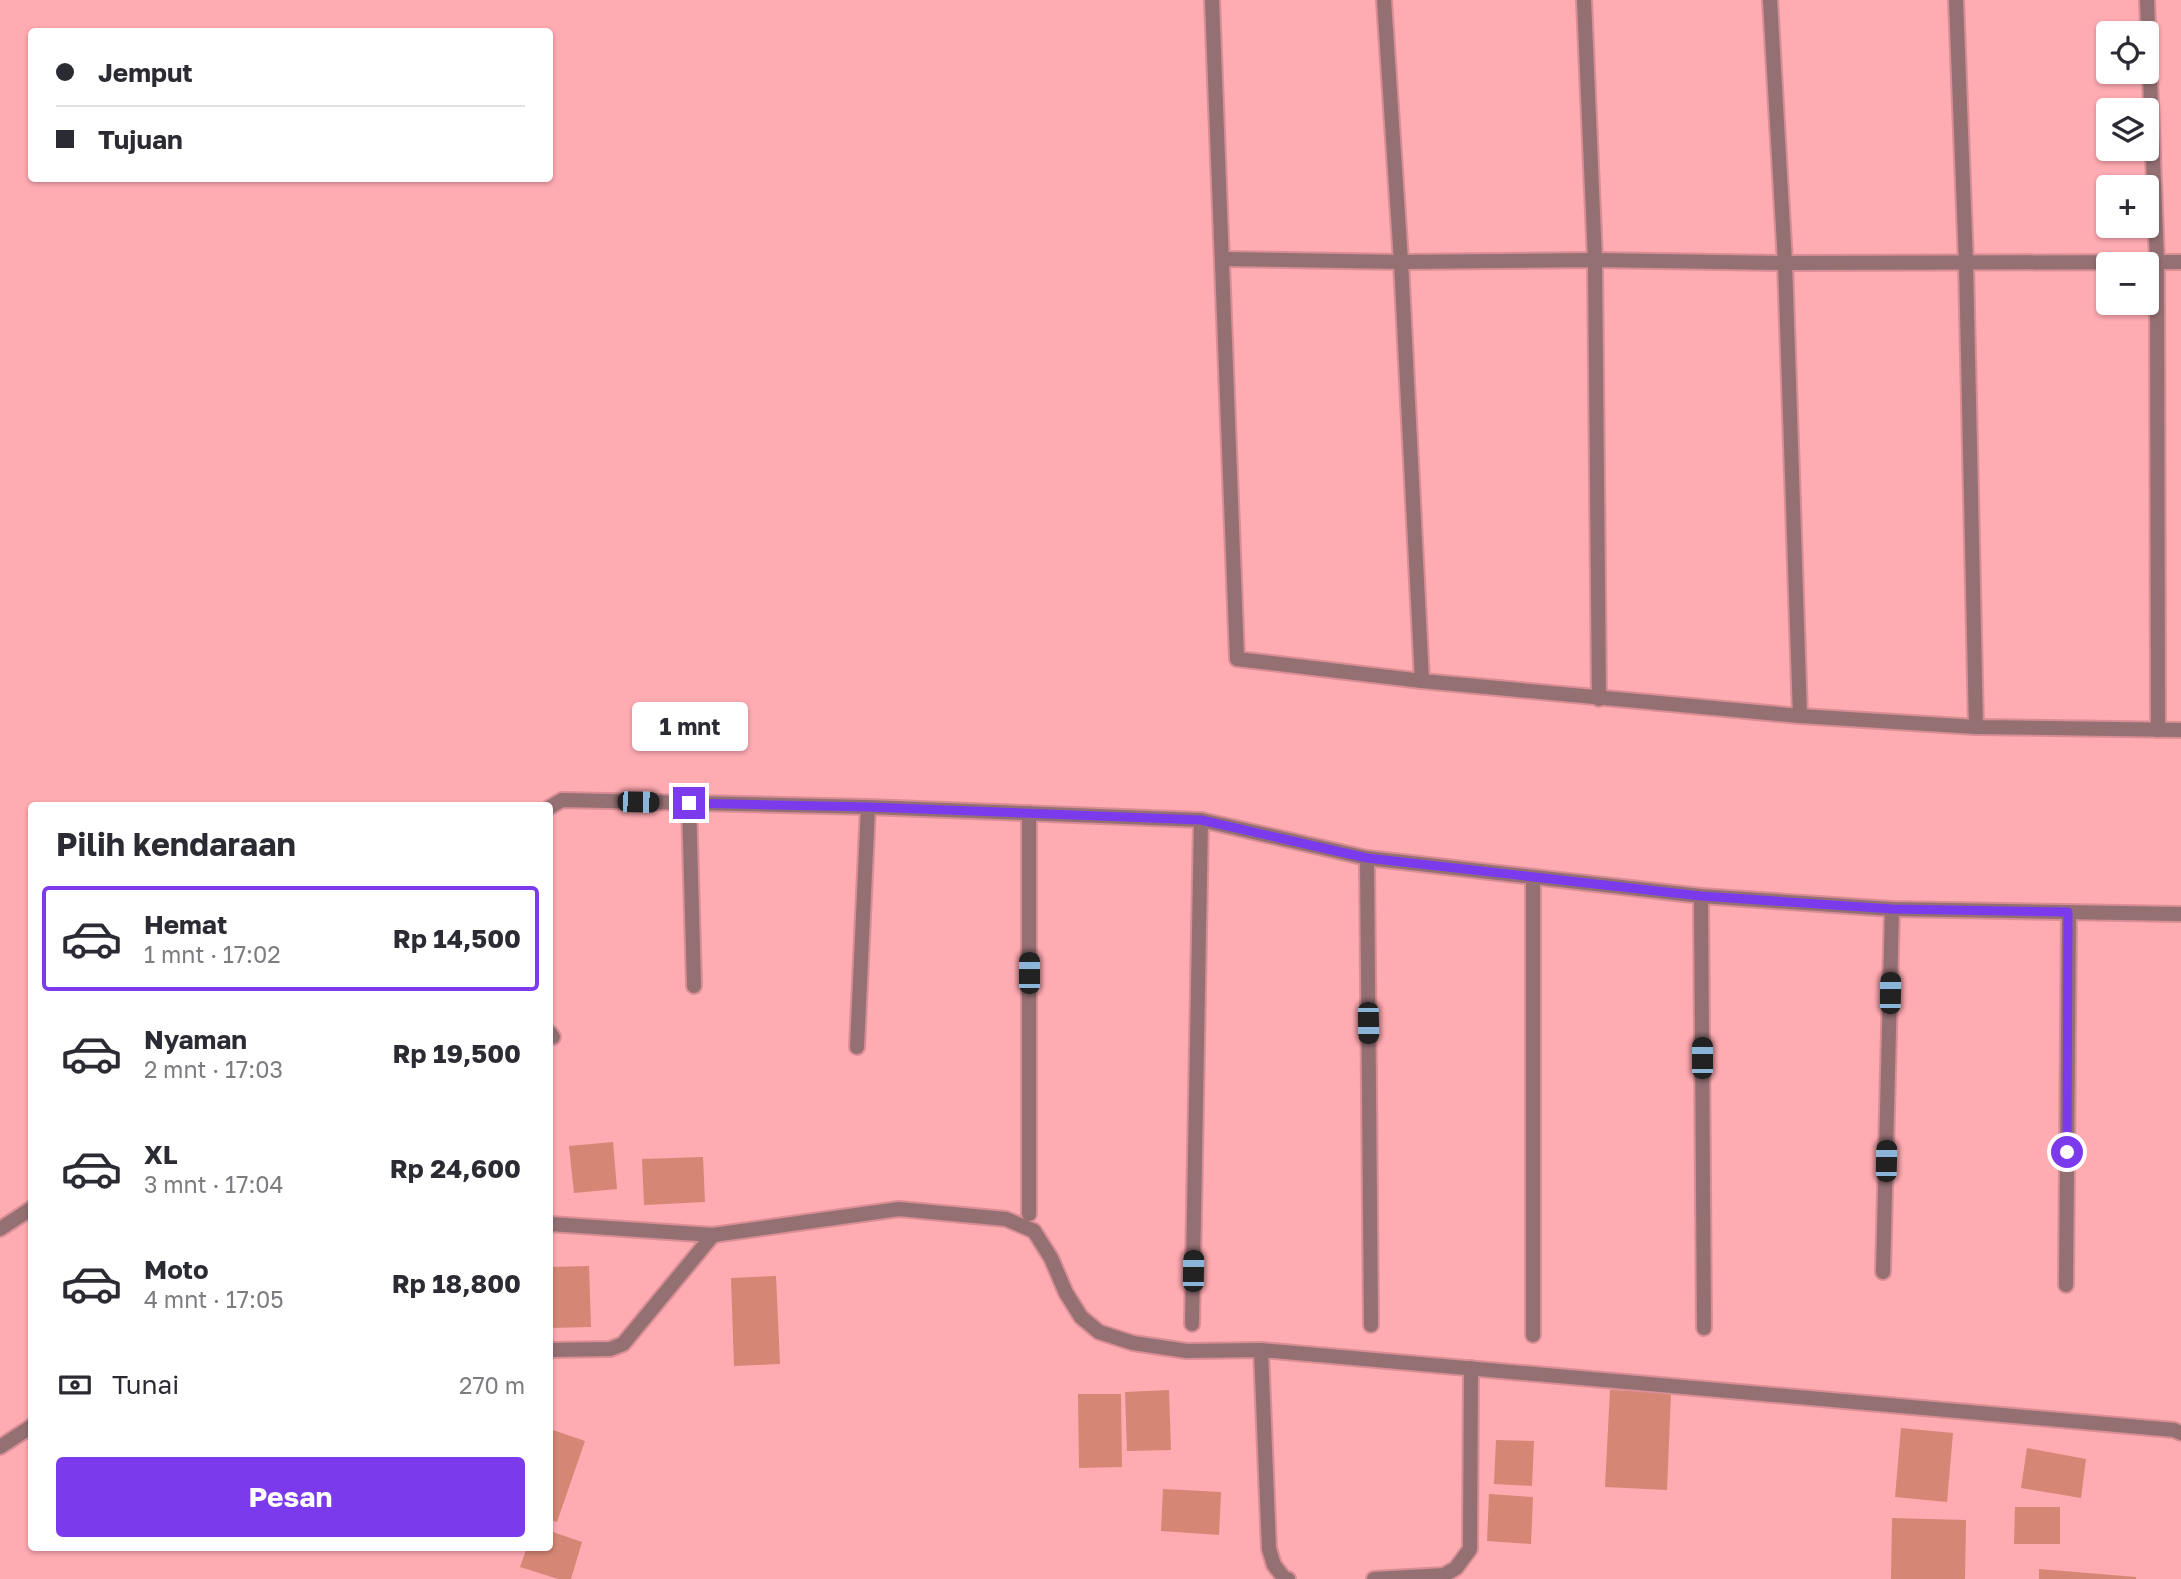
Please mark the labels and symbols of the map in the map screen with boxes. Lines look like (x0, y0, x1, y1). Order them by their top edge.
callout: 1 mnt (631, 702, 747, 750)
route end (673, 787, 705, 819)
car (617, 791, 660, 813)
car (1019, 952, 1040, 994)
car (1880, 972, 1901, 1014)
car (1358, 1002, 1379, 1044)
car (1692, 1037, 1713, 1079)
route start (2051, 1136, 2083, 1168)
car (1876, 1140, 1897, 1182)
car (1183, 1250, 1204, 1292)

